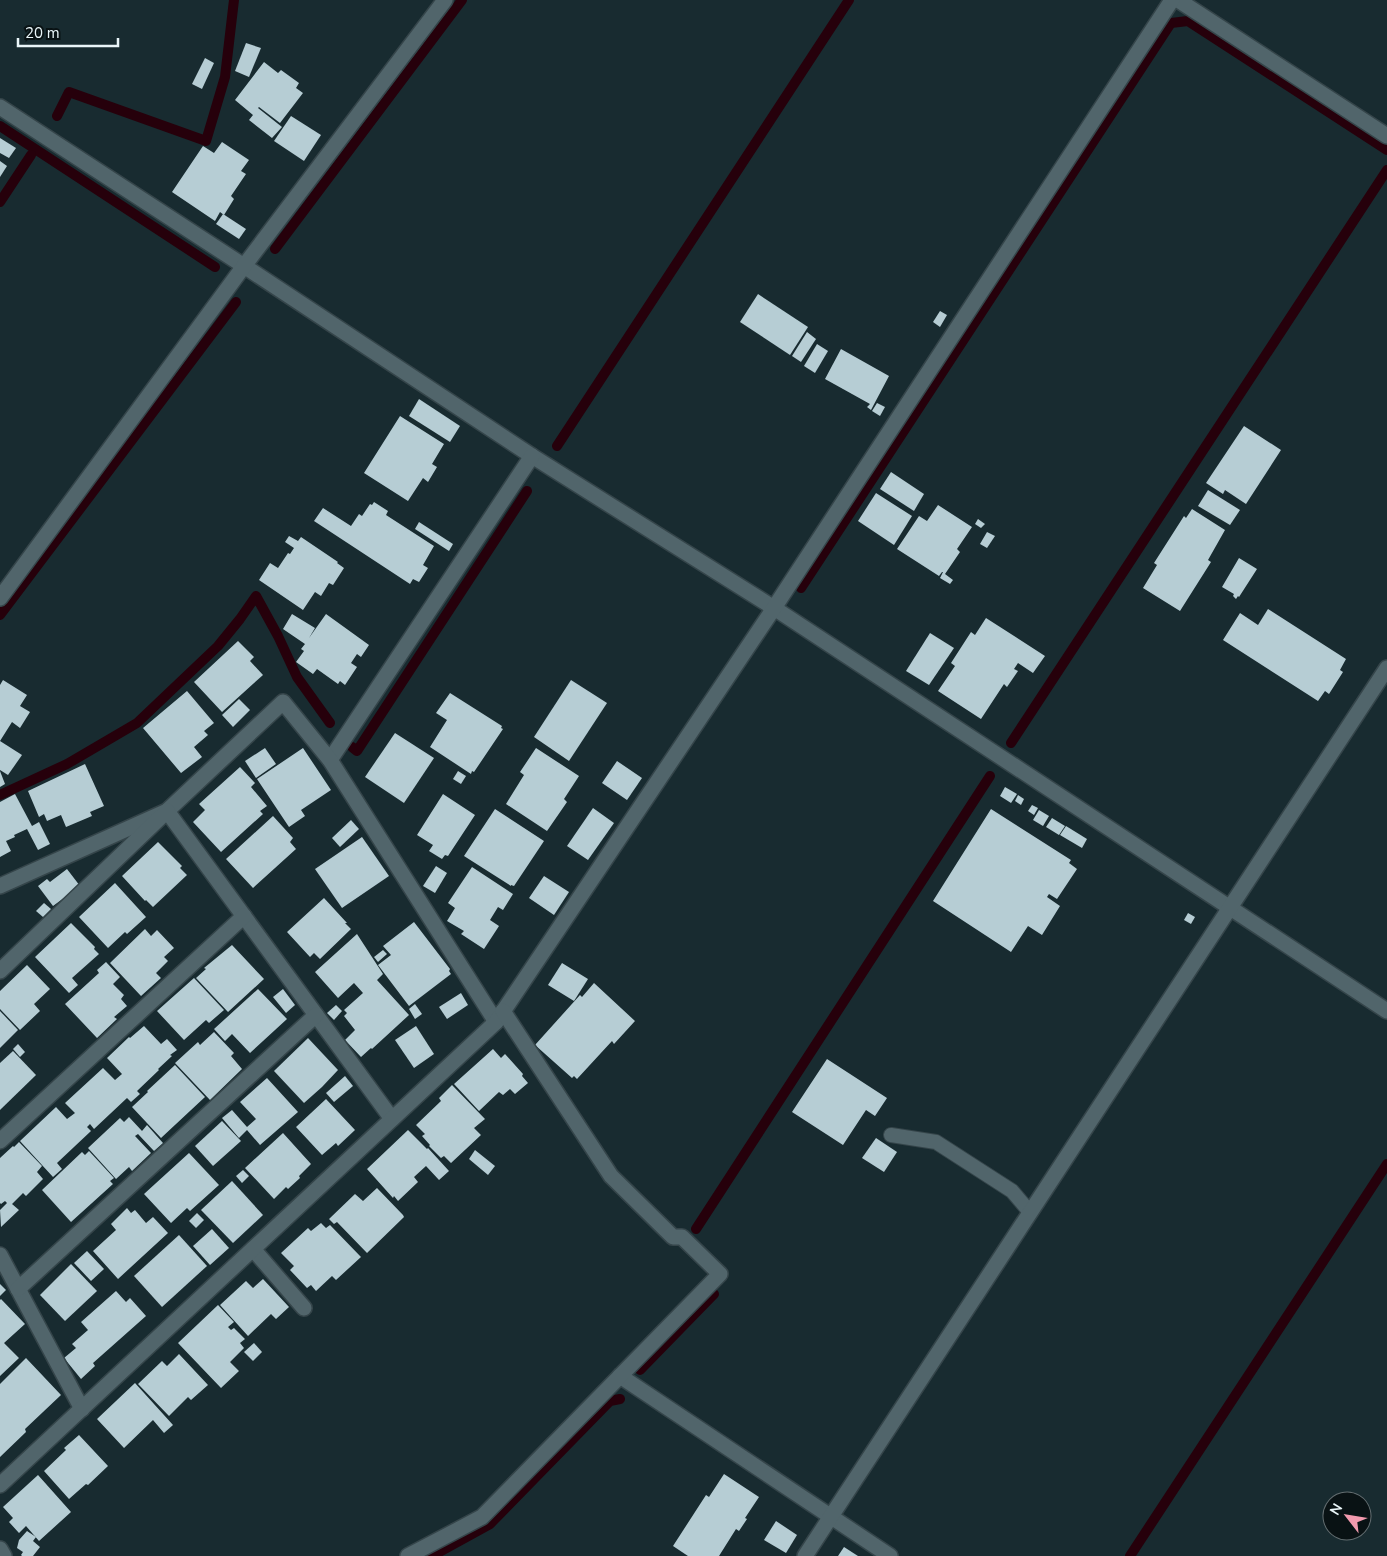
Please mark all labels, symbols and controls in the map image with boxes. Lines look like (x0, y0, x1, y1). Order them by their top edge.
scale bar (18, 15, 118, 47)
text: 20 m (25, 23, 60, 43)
north arrow (1322, 1491, 1372, 1541)
text: N (1325, 1500, 1347, 1519)

